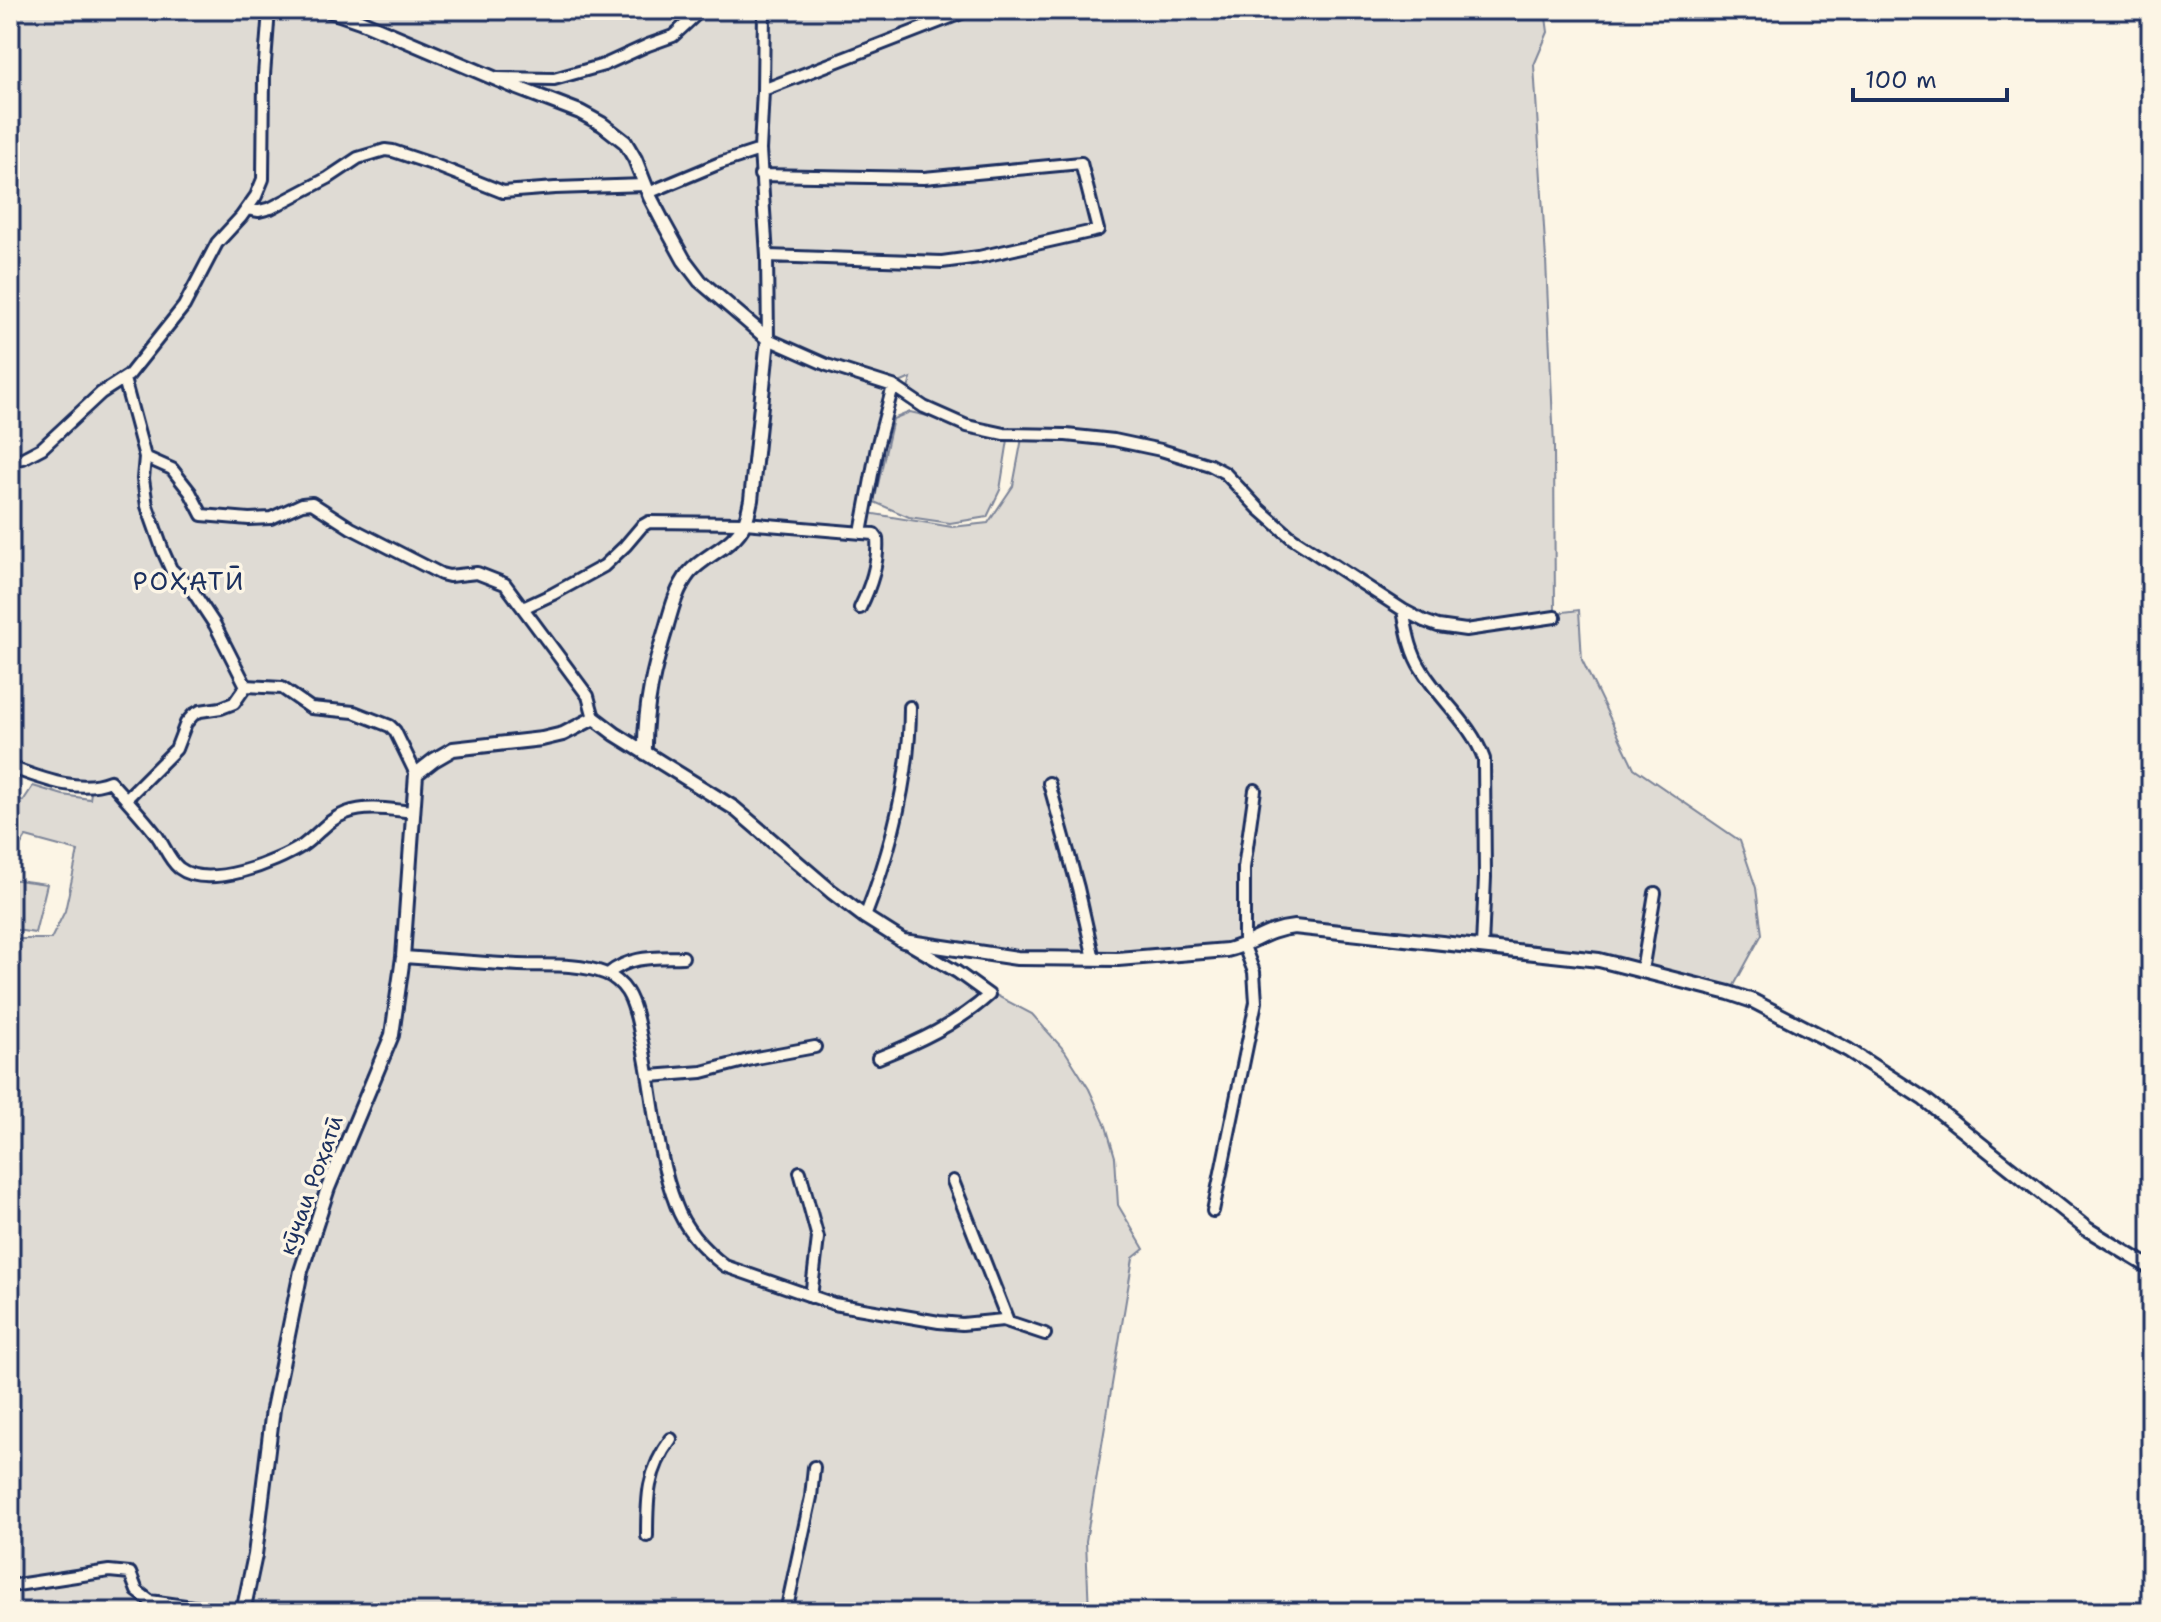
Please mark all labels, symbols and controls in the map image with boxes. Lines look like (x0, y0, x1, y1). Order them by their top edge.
scale bar (1853, 52, 2007, 102)
text: 100 m (1865, 64, 1937, 96)
district label: РОҲАТӢ (133, 563, 245, 598)
street label: кӯчаи Роҳатӣ (272, 1111, 350, 1259)

